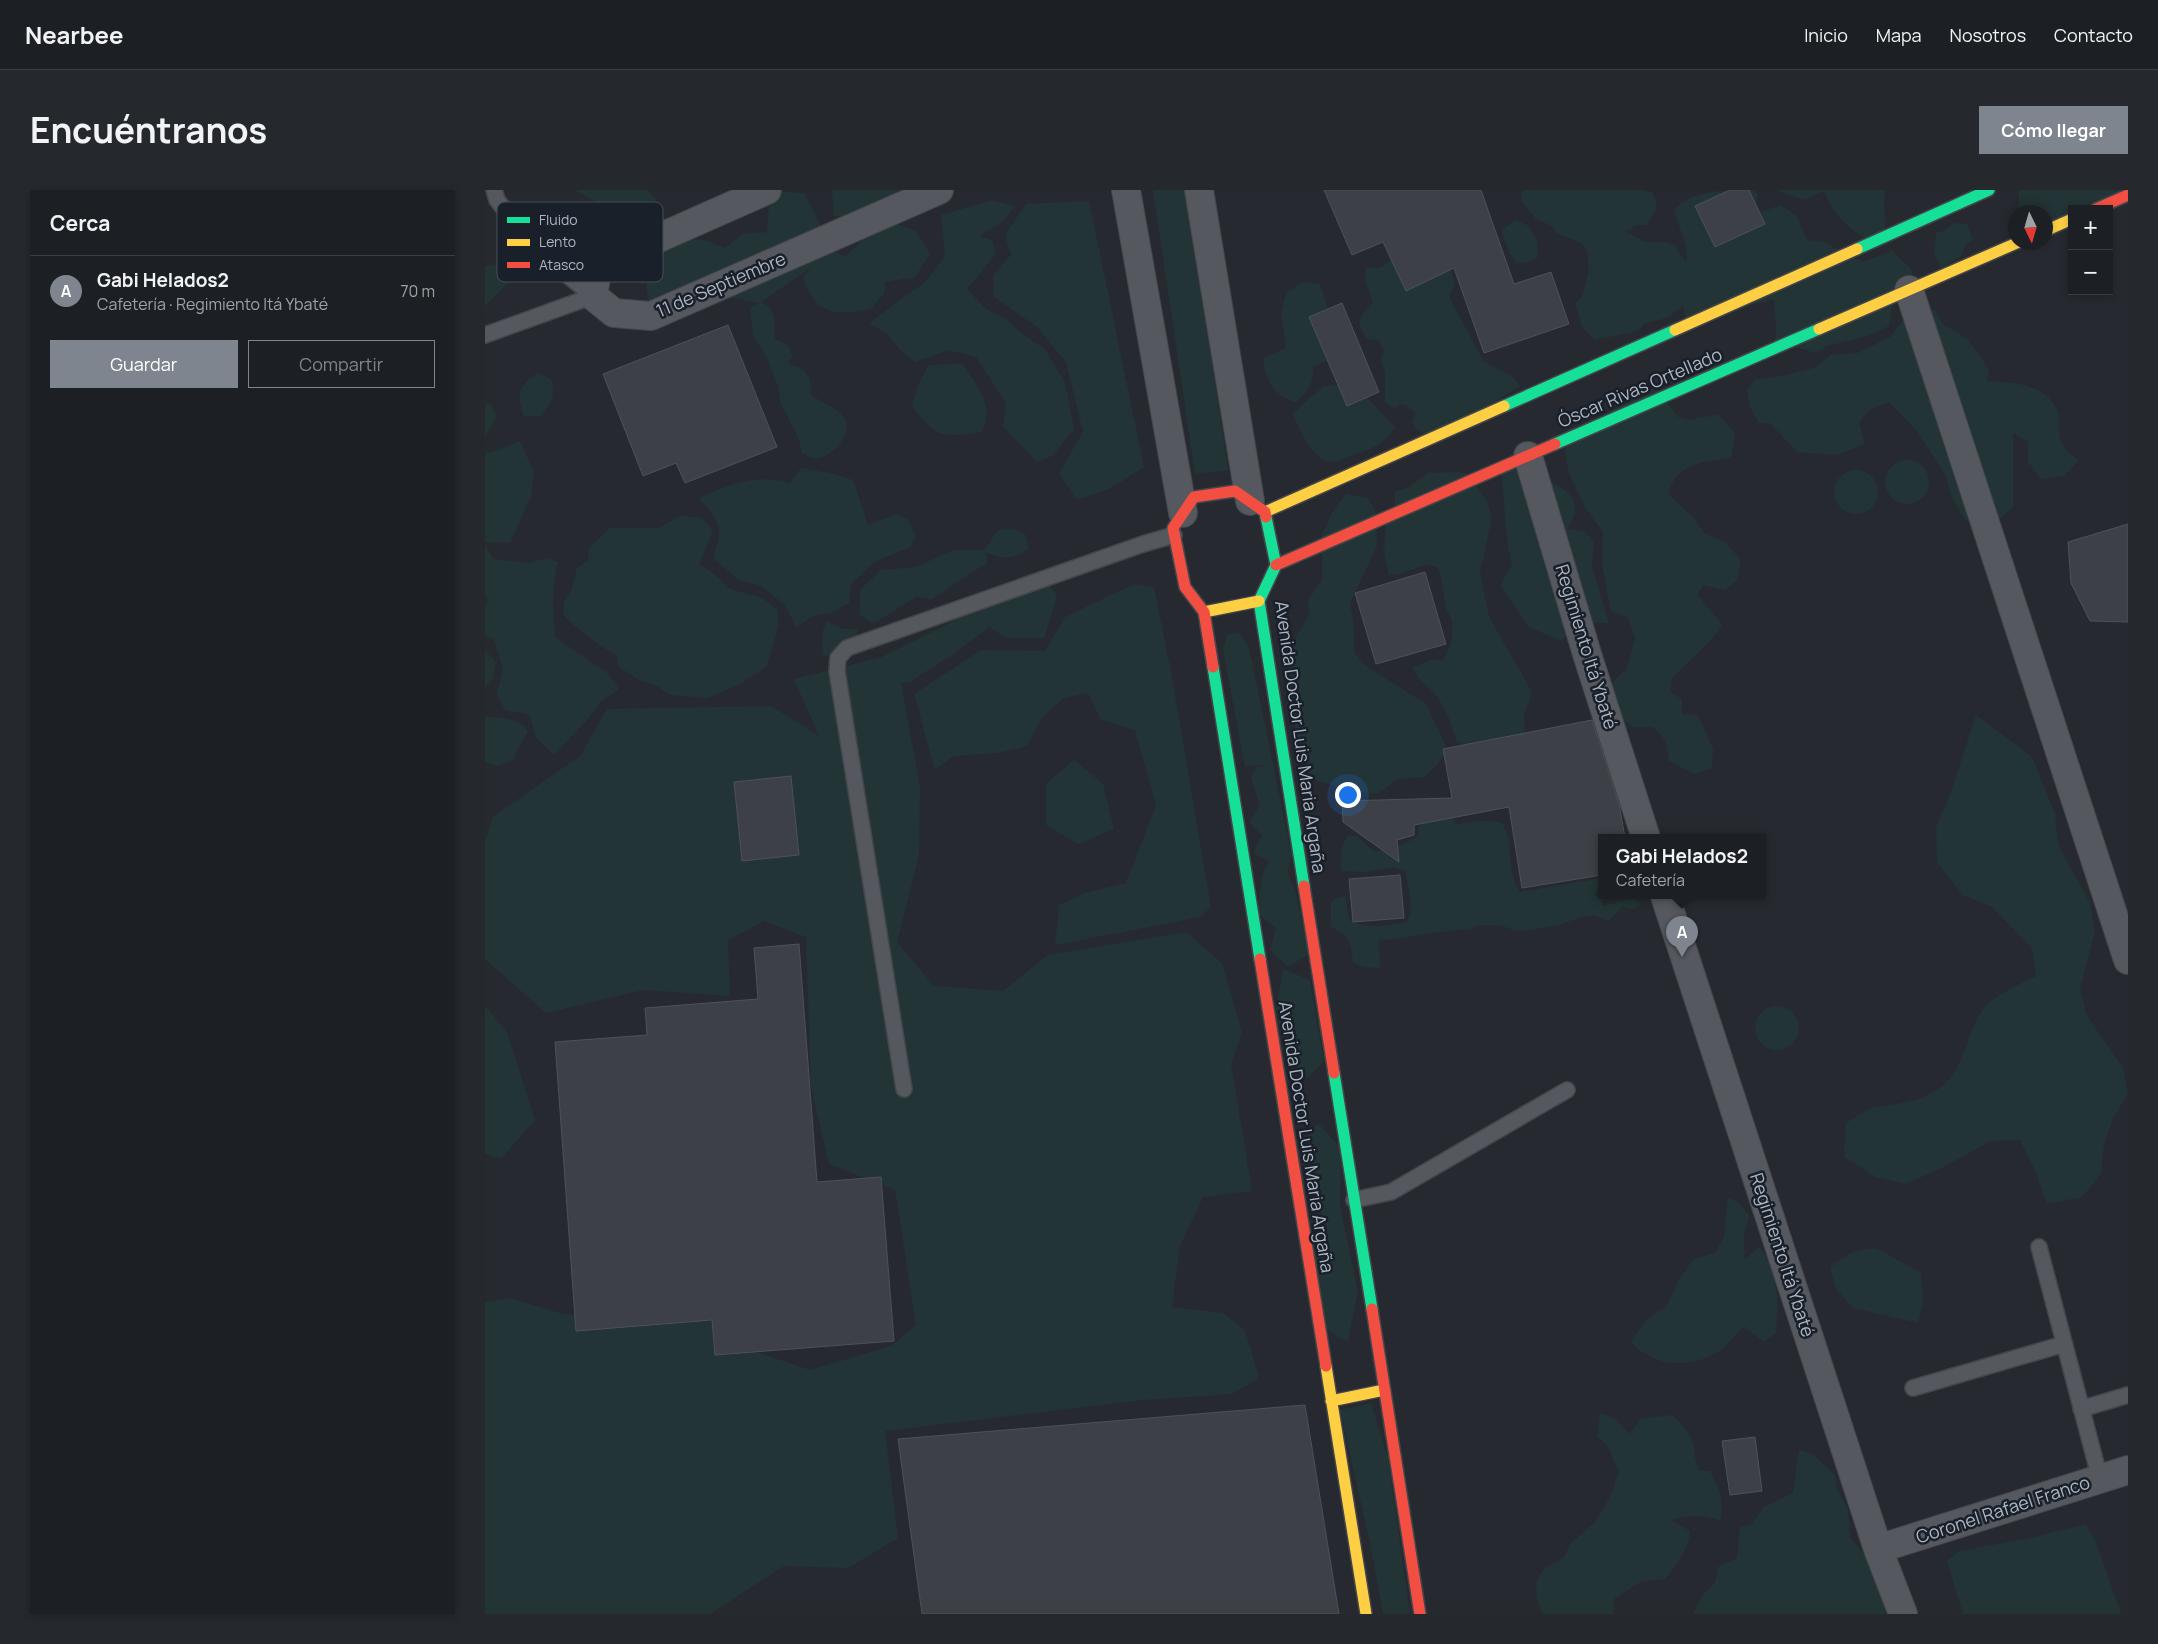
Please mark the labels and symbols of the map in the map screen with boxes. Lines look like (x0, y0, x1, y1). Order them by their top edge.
legend (497, 202, 663, 282)
north arrow (2008, 205, 2053, 250)
text: Fluido (539, 210, 577, 229)
text: Lento (539, 232, 576, 251)
street label: 11 de Septiembre (652, 246, 789, 322)
text: Atasco (539, 255, 584, 274)
street label: Óscar Rivas Ortellado (1554, 342, 1725, 433)
street label: Regimiento Itá Ybaté (1550, 561, 1623, 732)
street label: Avenida Doctor Luis Maria Argaña (1270, 599, 1332, 874)
your location (1335, 782, 1361, 808)
pin: A (1666, 916, 1698, 957)
street label: Avenida Doctor Luis Maria Argaña (1274, 999, 1340, 1274)
street label: Regimiento Itá Ybaté (1745, 1170, 1821, 1340)
street label: Coronel Rafael Franco (1913, 1470, 2093, 1548)

